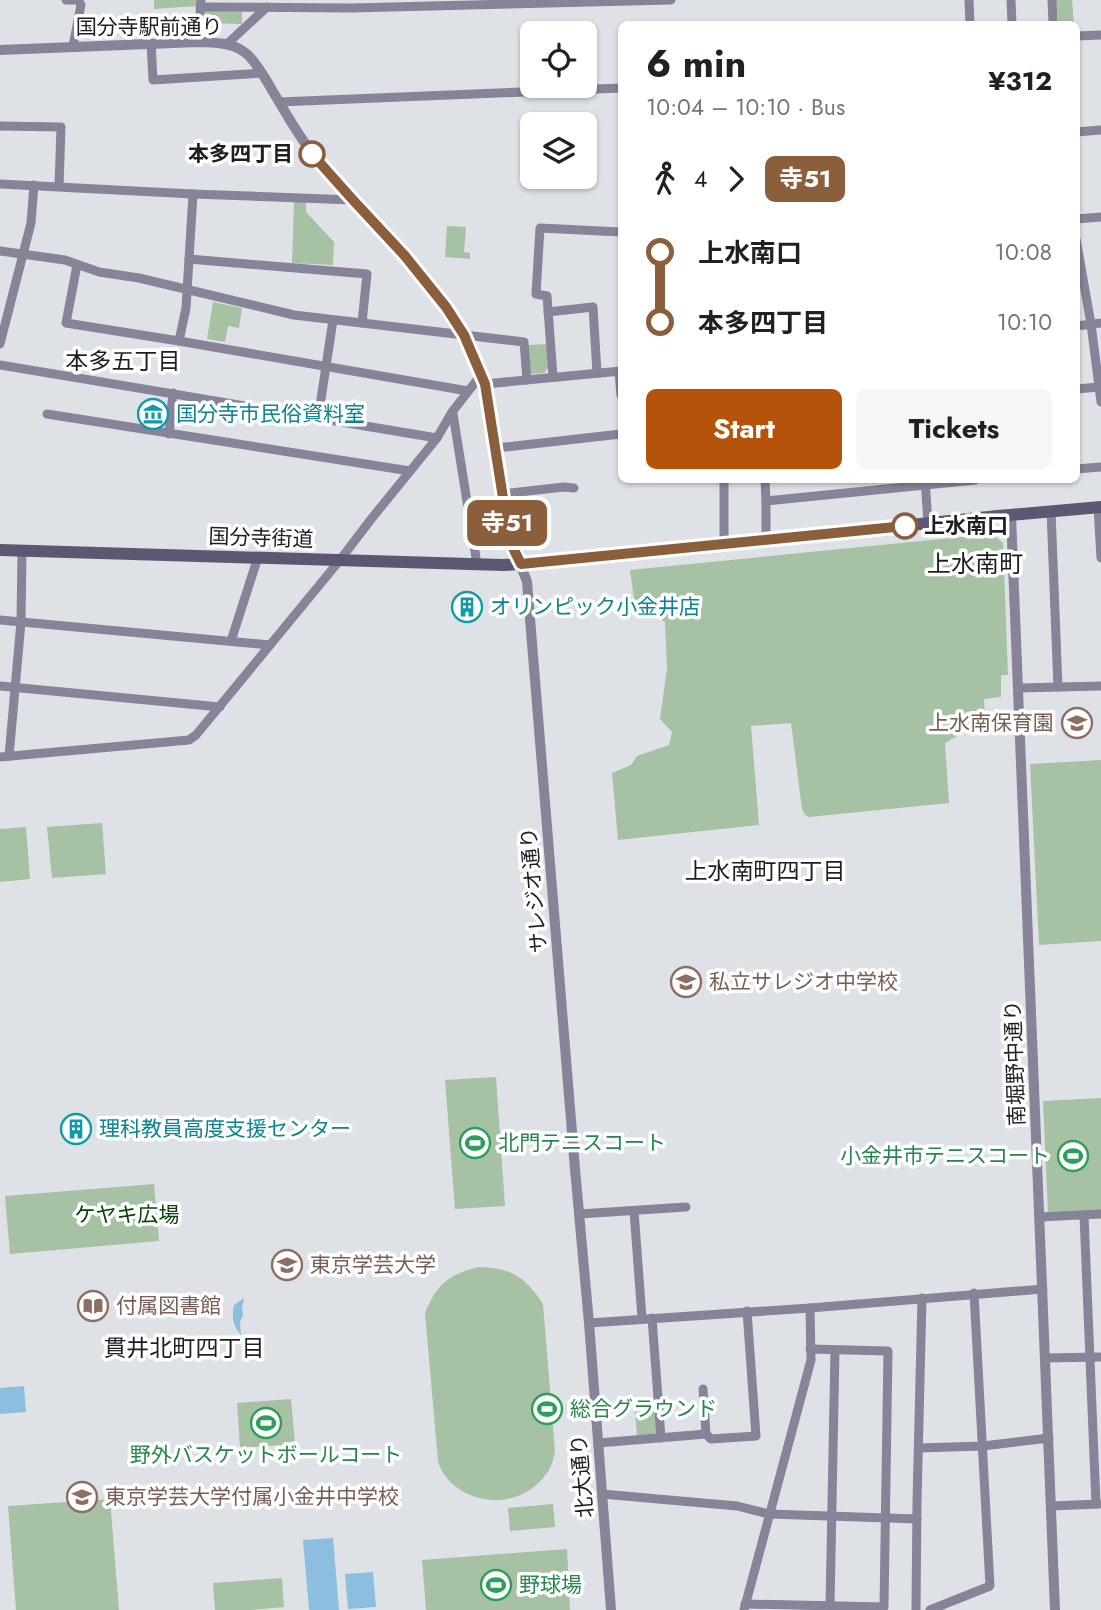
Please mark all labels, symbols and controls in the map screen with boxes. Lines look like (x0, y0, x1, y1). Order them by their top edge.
street label: 国分寺駅前通り (76, 12, 223, 42)
map controls (520, 21, 597, 189)
button: locate (520, 21, 597, 98)
text: 6 min (646, 36, 746, 91)
text: ¥312 (988, 62, 1052, 100)
text: 10:04 – 10:10 · Bus (646, 90, 845, 124)
button: layers (520, 112, 597, 189)
place label: 本多四丁目 (188, 139, 293, 169)
marker: 本多四丁目 (299, 141, 325, 167)
icon: walk (646, 160, 684, 198)
icon: forward (717, 160, 755, 198)
text: 寺51 (779, 161, 831, 196)
text: 4 (694, 162, 707, 196)
text: 上水南口 (698, 234, 802, 272)
text: 10:08 (995, 235, 1052, 269)
text: 本多四丁目 (698, 304, 828, 342)
text: 10:10 (997, 305, 1052, 339)
district label: 本多五丁目 (66, 344, 181, 378)
button: Start (646, 389, 842, 469)
button: Tickets (856, 389, 1052, 469)
museum icon: 国分寺市民俗資料室 (136, 397, 170, 431)
place label: 国分寺市民俗資料室 (176, 399, 365, 429)
line badge: 寺51 (467, 500, 547, 546)
text: 寺51 (481, 505, 533, 540)
place label: 上水南口 (924, 511, 1008, 541)
marker: 上水南口 (892, 513, 918, 539)
street label: 国分寺街道 (208, 521, 314, 555)
district label: 上水南町 (927, 546, 1023, 581)
building icon: オリンピック小金井店 (450, 590, 484, 624)
place label: オリンピック小金井店 (490, 592, 700, 622)
school or university icon: 上水南保育園 (1060, 706, 1094, 740)
place label: 上水南保育園 (928, 708, 1054, 738)
street label: サレジオ通り (514, 826, 554, 954)
district label: 上水南町四丁目 (685, 854, 846, 888)
school or university icon: 私立サレジオ中学校 (669, 965, 703, 999)
place label: 私立サレジオ中学校 (709, 967, 898, 997)
street label: 南堀野中通り (998, 1000, 1032, 1126)
building icon: 理科教員高度支援センター (59, 1112, 93, 1146)
place label: 理科教員高度支援センター (99, 1114, 351, 1144)
sports icon: 北門テニスコート (458, 1126, 492, 1160)
place label: 北門テニスコート (498, 1128, 666, 1158)
sports icon: 小金井市テニスコート (1056, 1139, 1090, 1173)
place label: 小金井市テニスコート (840, 1141, 1050, 1171)
park label: ケヤキ広場 (75, 1200, 180, 1230)
school or university icon: 東京学芸大学 (270, 1248, 304, 1282)
place label: 東京学芸大学 (310, 1250, 436, 1280)
library icon: 付属図書館 (76, 1289, 110, 1323)
place label: 付属図書館 (116, 1291, 221, 1321)
district label: 貫井北町四丁目 (104, 1331, 265, 1365)
sports icon: 総合グラウンド (530, 1392, 564, 1426)
place label: 総合グラウンド (570, 1394, 717, 1424)
sports icon: 野外バスケットボールコート (249, 1406, 283, 1440)
street label: 北大通り (563, 1433, 601, 1519)
place label: 野外バスケットボールコート (130, 1440, 402, 1470)
school or university icon: 東京学芸大学付属小金井中学校 (65, 1480, 99, 1514)
place label: 東京学芸大学付属小金井中学校 (105, 1482, 399, 1512)
sports icon: 野球場 (479, 1568, 513, 1602)
place label: 野球場 (519, 1570, 582, 1600)

